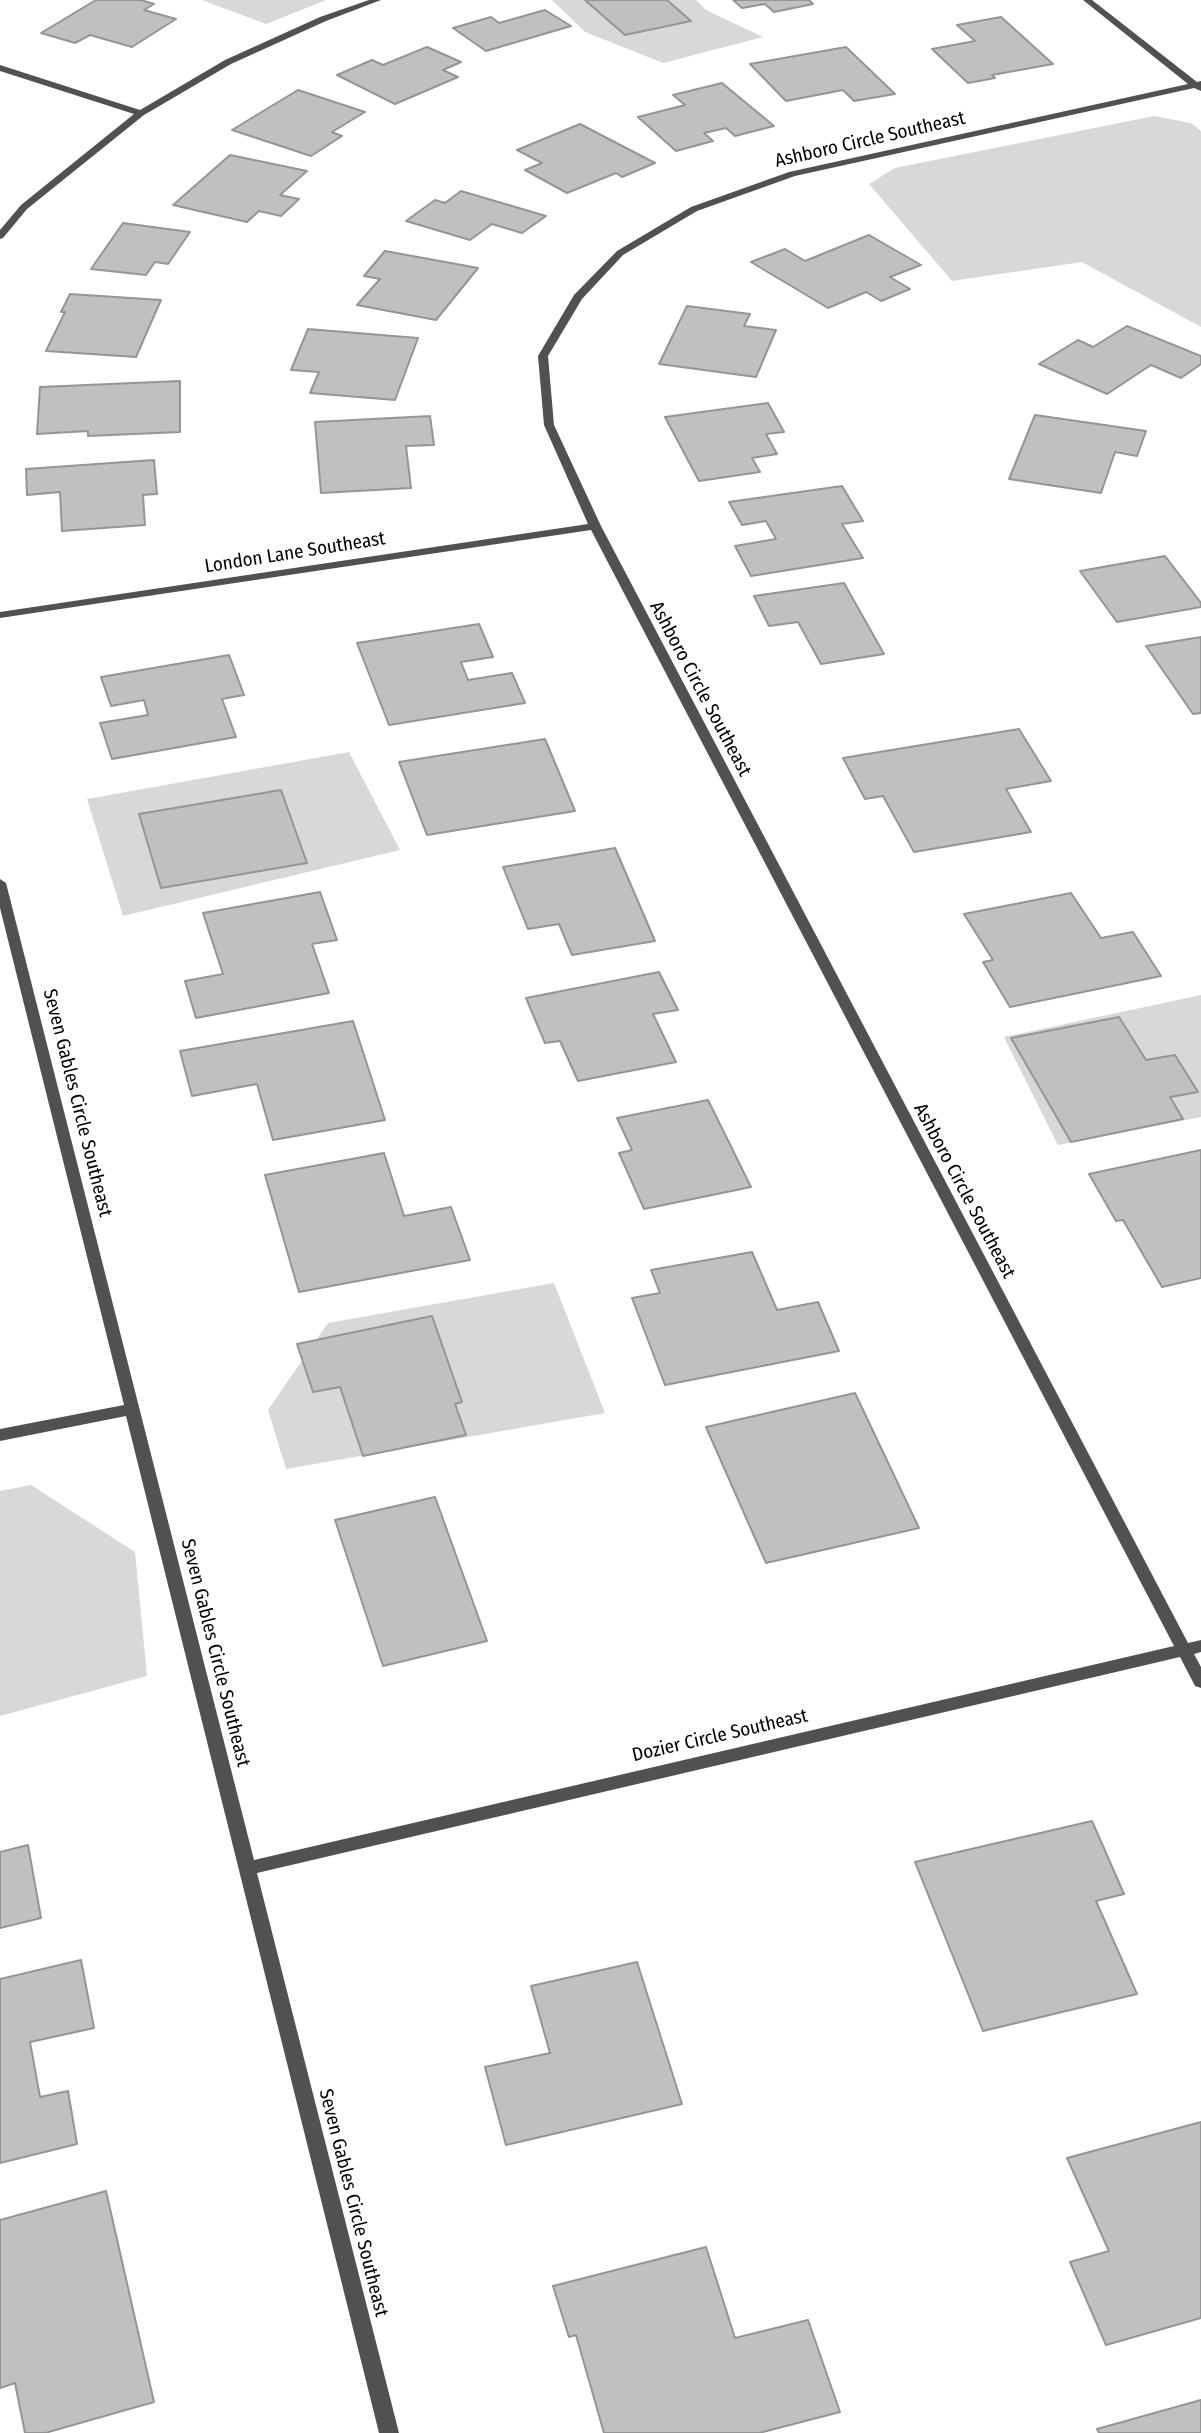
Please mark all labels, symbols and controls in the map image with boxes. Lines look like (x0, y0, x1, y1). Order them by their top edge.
street label: Ashboro Circle Southeast (773, 107, 967, 173)
street label: London Lane Southeast (203, 527, 387, 579)
street label: Ashboro Circle Southeast (644, 598, 756, 780)
street label: Seven Gables Circle Southeast (38, 987, 116, 1219)
street label: Ashboro Circle Southeast (908, 1100, 1020, 1282)
street label: Seven Gables Circle Southeast (176, 1537, 254, 1769)
street label: Dozier Circle Southeast (630, 1705, 810, 1767)
street label: Seven Gables Circle Southeast (314, 2087, 392, 2319)

